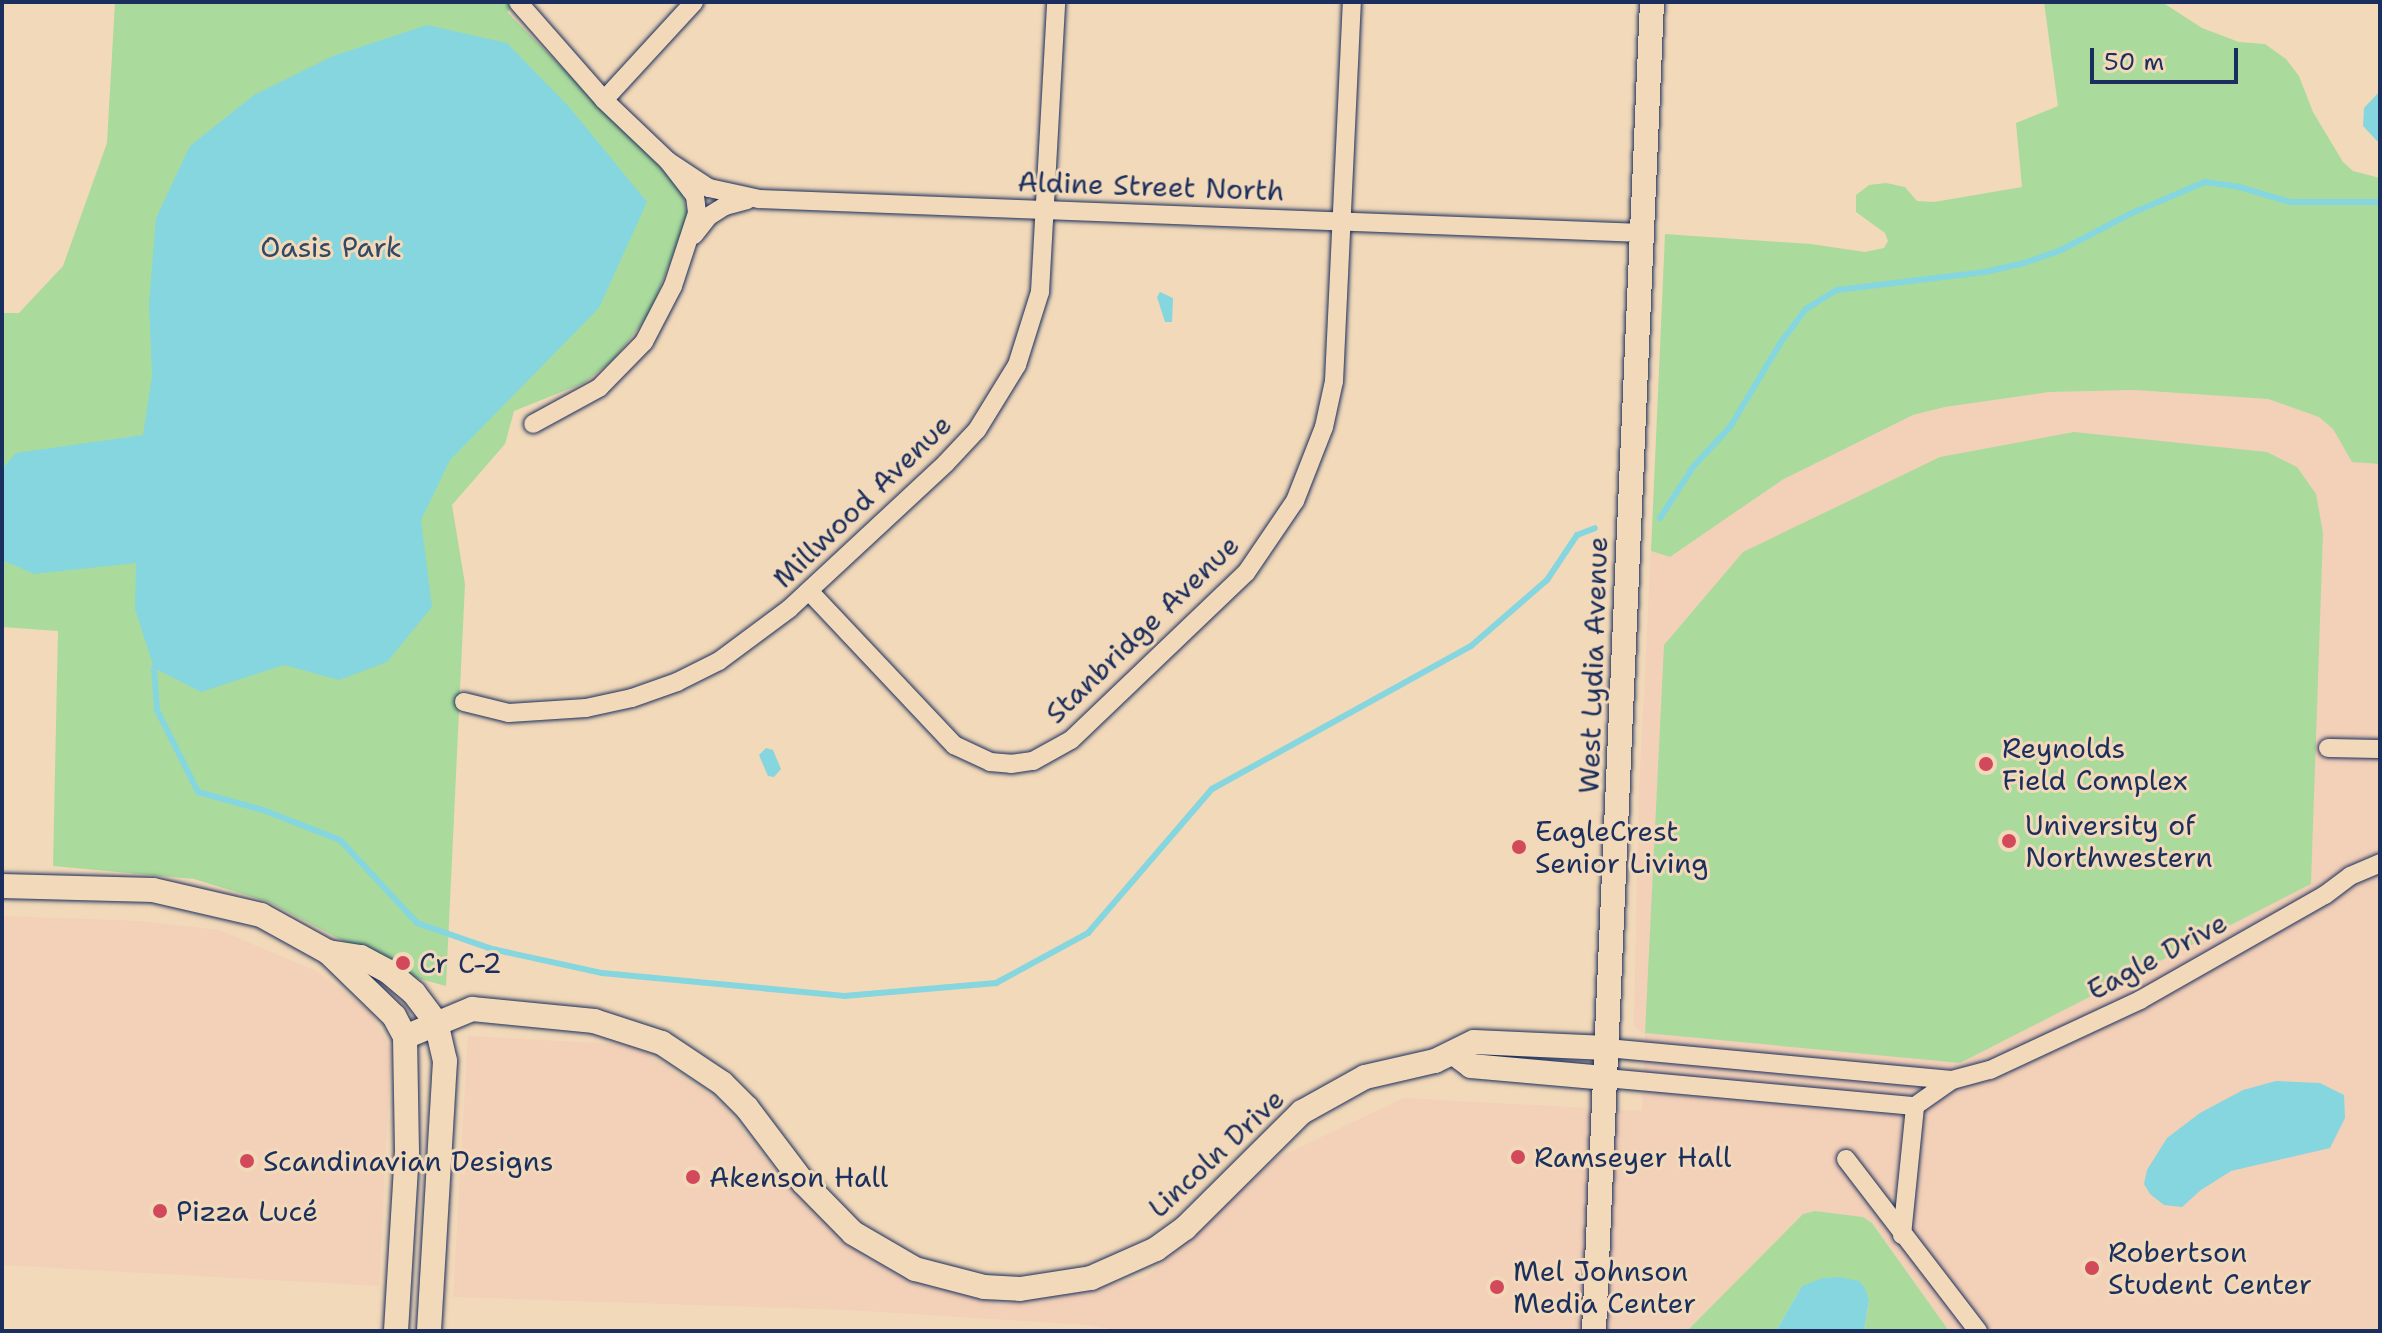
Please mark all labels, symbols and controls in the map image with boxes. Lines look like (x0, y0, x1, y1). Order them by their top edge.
scale bar (2094, 32, 2242, 82)
text: 50 m (2104, 46, 2164, 78)
street label: Aldine Street North (1017, 165, 1285, 207)
park label: Oasis Park (260, 230, 402, 264)
street label: Millwood Avenue (766, 407, 958, 595)
street label: Stanbridge Avenue (1038, 528, 1246, 730)
street label: West Lydia Avenue (1572, 536, 1614, 794)
place label: Reynolds Field Complex (2002, 731, 2188, 797)
marker: Reynolds Field Complex (1977, 755, 1995, 773)
place label: University of Northwestern (2025, 808, 2213, 874)
place label: EagleCrest Senior Living (1535, 814, 1708, 880)
marker: University of Northwestern (2000, 832, 2018, 850)
marker: EagleCrest Senior Living (1510, 838, 1528, 856)
street label: Eagle Drive (2081, 905, 2233, 1007)
place label: Cr C-2 (419, 946, 502, 980)
marker: Cr C-2 (394, 954, 412, 972)
street label: Lincoln Drive (1141, 1082, 1291, 1224)
place label: Ramseyer Hall (1534, 1140, 1731, 1174)
place label: Scandinavian Designs (263, 1144, 554, 1178)
marker: Ramseyer Hall (1509, 1148, 1527, 1166)
marker: Scandinavian Designs (238, 1152, 256, 1170)
place label: Akenson Hall (709, 1160, 888, 1194)
marker: Akenson Hall (684, 1168, 702, 1186)
place label: Pizza Lucé (176, 1194, 318, 1228)
marker: Pizza Lucé (151, 1202, 169, 1220)
place label: Robertson Student Center (2108, 1235, 2312, 1301)
place label: Mel Johnson Media Center (1513, 1254, 1696, 1320)
marker: Robertson Student Center (2083, 1259, 2101, 1277)
marker: Mel Johnson Media Center (1488, 1278, 1506, 1296)

